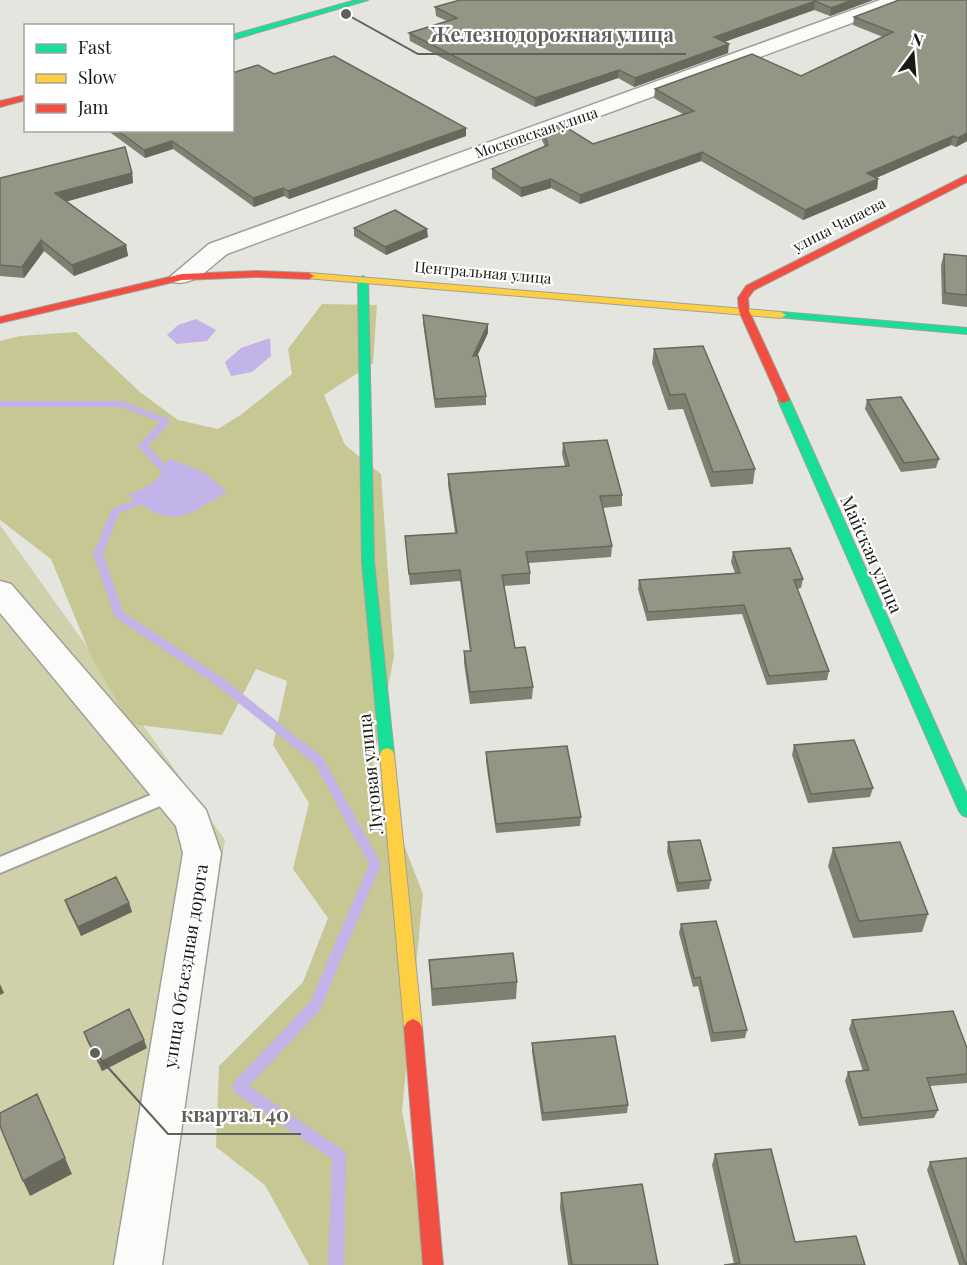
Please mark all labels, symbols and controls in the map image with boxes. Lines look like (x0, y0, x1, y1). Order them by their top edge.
callout: Железнодорожная улица (418, 16, 686, 54)
text: Железнодорожная улица (429, 20, 674, 47)
legend (24, 24, 234, 132)
north arrow (883, 24, 943, 84)
text: N (909, 27, 926, 51)
text: Fast (78, 35, 112, 59)
text: Slow (78, 65, 116, 89)
text: Jam (77, 95, 108, 119)
street label: Московская улица (472, 101, 601, 162)
street label: улица Чапаева (788, 192, 889, 256)
street label: Центральная улица (414, 256, 553, 288)
street label: Майская улица (835, 491, 909, 617)
street label: Луговая улица (352, 713, 388, 836)
street label: улица Объездная дорога (157, 862, 213, 1071)
callout: квартал 40 (168, 1096, 301, 1134)
text: квартал 40 (181, 1100, 289, 1127)

